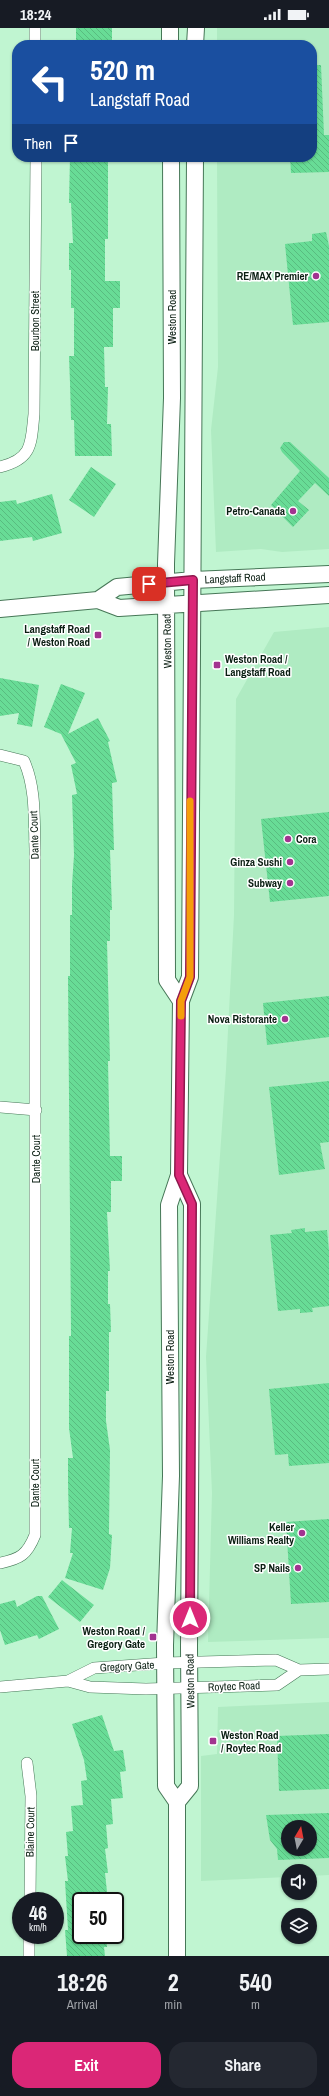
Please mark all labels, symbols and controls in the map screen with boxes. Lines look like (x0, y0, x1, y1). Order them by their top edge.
text: 18:24 (20, 4, 51, 25)
text: 520 m (90, 51, 155, 89)
icon: left (24, 56, 76, 108)
text: Langstaff Road (90, 87, 190, 112)
icon: arrive (60, 132, 82, 154)
text: Then (24, 133, 52, 154)
place label: RE/MAX Premier (237, 269, 308, 283)
marker: RE/MAX Premier (311, 271, 321, 281)
street label: Bourbon Street (28, 290, 42, 351)
street label: Weston Road (165, 290, 179, 344)
place label: Petro-Canada (226, 504, 285, 518)
marker: Petro-Canada (288, 506, 298, 516)
pin (132, 567, 166, 601)
street label: Langstaff Road (204, 569, 266, 587)
icon: arrive (138, 573, 160, 595)
street label: Weston Road (160, 614, 174, 668)
place label: Langstaff Road / Weston Road (24, 622, 90, 649)
marker: Langstaff Road / Weston Road (93, 630, 103, 640)
place label: Weston Road / Langstaff Road (225, 652, 291, 679)
marker: Weston Road / Langstaff Road (212, 660, 222, 670)
street label: Dante Court (26, 810, 42, 860)
place label: Cora (296, 832, 317, 846)
marker: Cora (283, 834, 293, 844)
place label: Ginza Sushi (230, 855, 282, 869)
marker: Ginza Sushi (285, 857, 295, 867)
place label: Subway (248, 876, 282, 890)
marker: Subway (285, 878, 295, 888)
place label: Nova Ristorante (208, 1012, 277, 1026)
marker: Nova Ristorante (280, 1014, 290, 1024)
street label: Dante Court (29, 1134, 43, 1183)
street label: Weston Road (163, 1330, 177, 1384)
street label: Dante Court (28, 1458, 42, 1507)
place label: Keller Williams Realty (228, 1520, 294, 1547)
marker: Keller Williams Realty (297, 1528, 307, 1538)
place label: SP Nails (254, 1561, 290, 1575)
marker: SP Nails (293, 1563, 303, 1573)
position arrow (169, 1597, 211, 1639)
place label: Weston Road / Gregory Gate (83, 1624, 145, 1651)
marker: Weston Road / Gregory Gate (148, 1632, 158, 1642)
street label: Weston Road (183, 1654, 197, 1708)
street label: Gregory Gate (99, 1658, 155, 1674)
street label: Roytec Road (208, 1678, 260, 1694)
place label: Weston Road / Roytec Road (221, 1728, 281, 1755)
marker: Weston Road / Roytec Road (208, 1736, 218, 1746)
street label: Blaine Court (23, 1806, 37, 1857)
north arrow (281, 1820, 317, 1856)
map controls (281, 1820, 317, 1944)
button: sound (281, 1864, 317, 1900)
speed limit sign: 50 (72, 1892, 124, 1944)
text: 46 (29, 1899, 47, 1926)
button: layers (281, 1908, 317, 1944)
text: km/h (29, 1921, 47, 1934)
text: 18:26 (57, 1966, 107, 1998)
text: 2 (168, 1966, 179, 1998)
text: 540 (239, 1966, 272, 1998)
text: Arrival (67, 1996, 98, 2013)
text: min (164, 1996, 182, 2013)
text: m (251, 1996, 260, 2013)
button: Exit (12, 2042, 161, 2088)
button: Share (169, 2042, 317, 2088)

